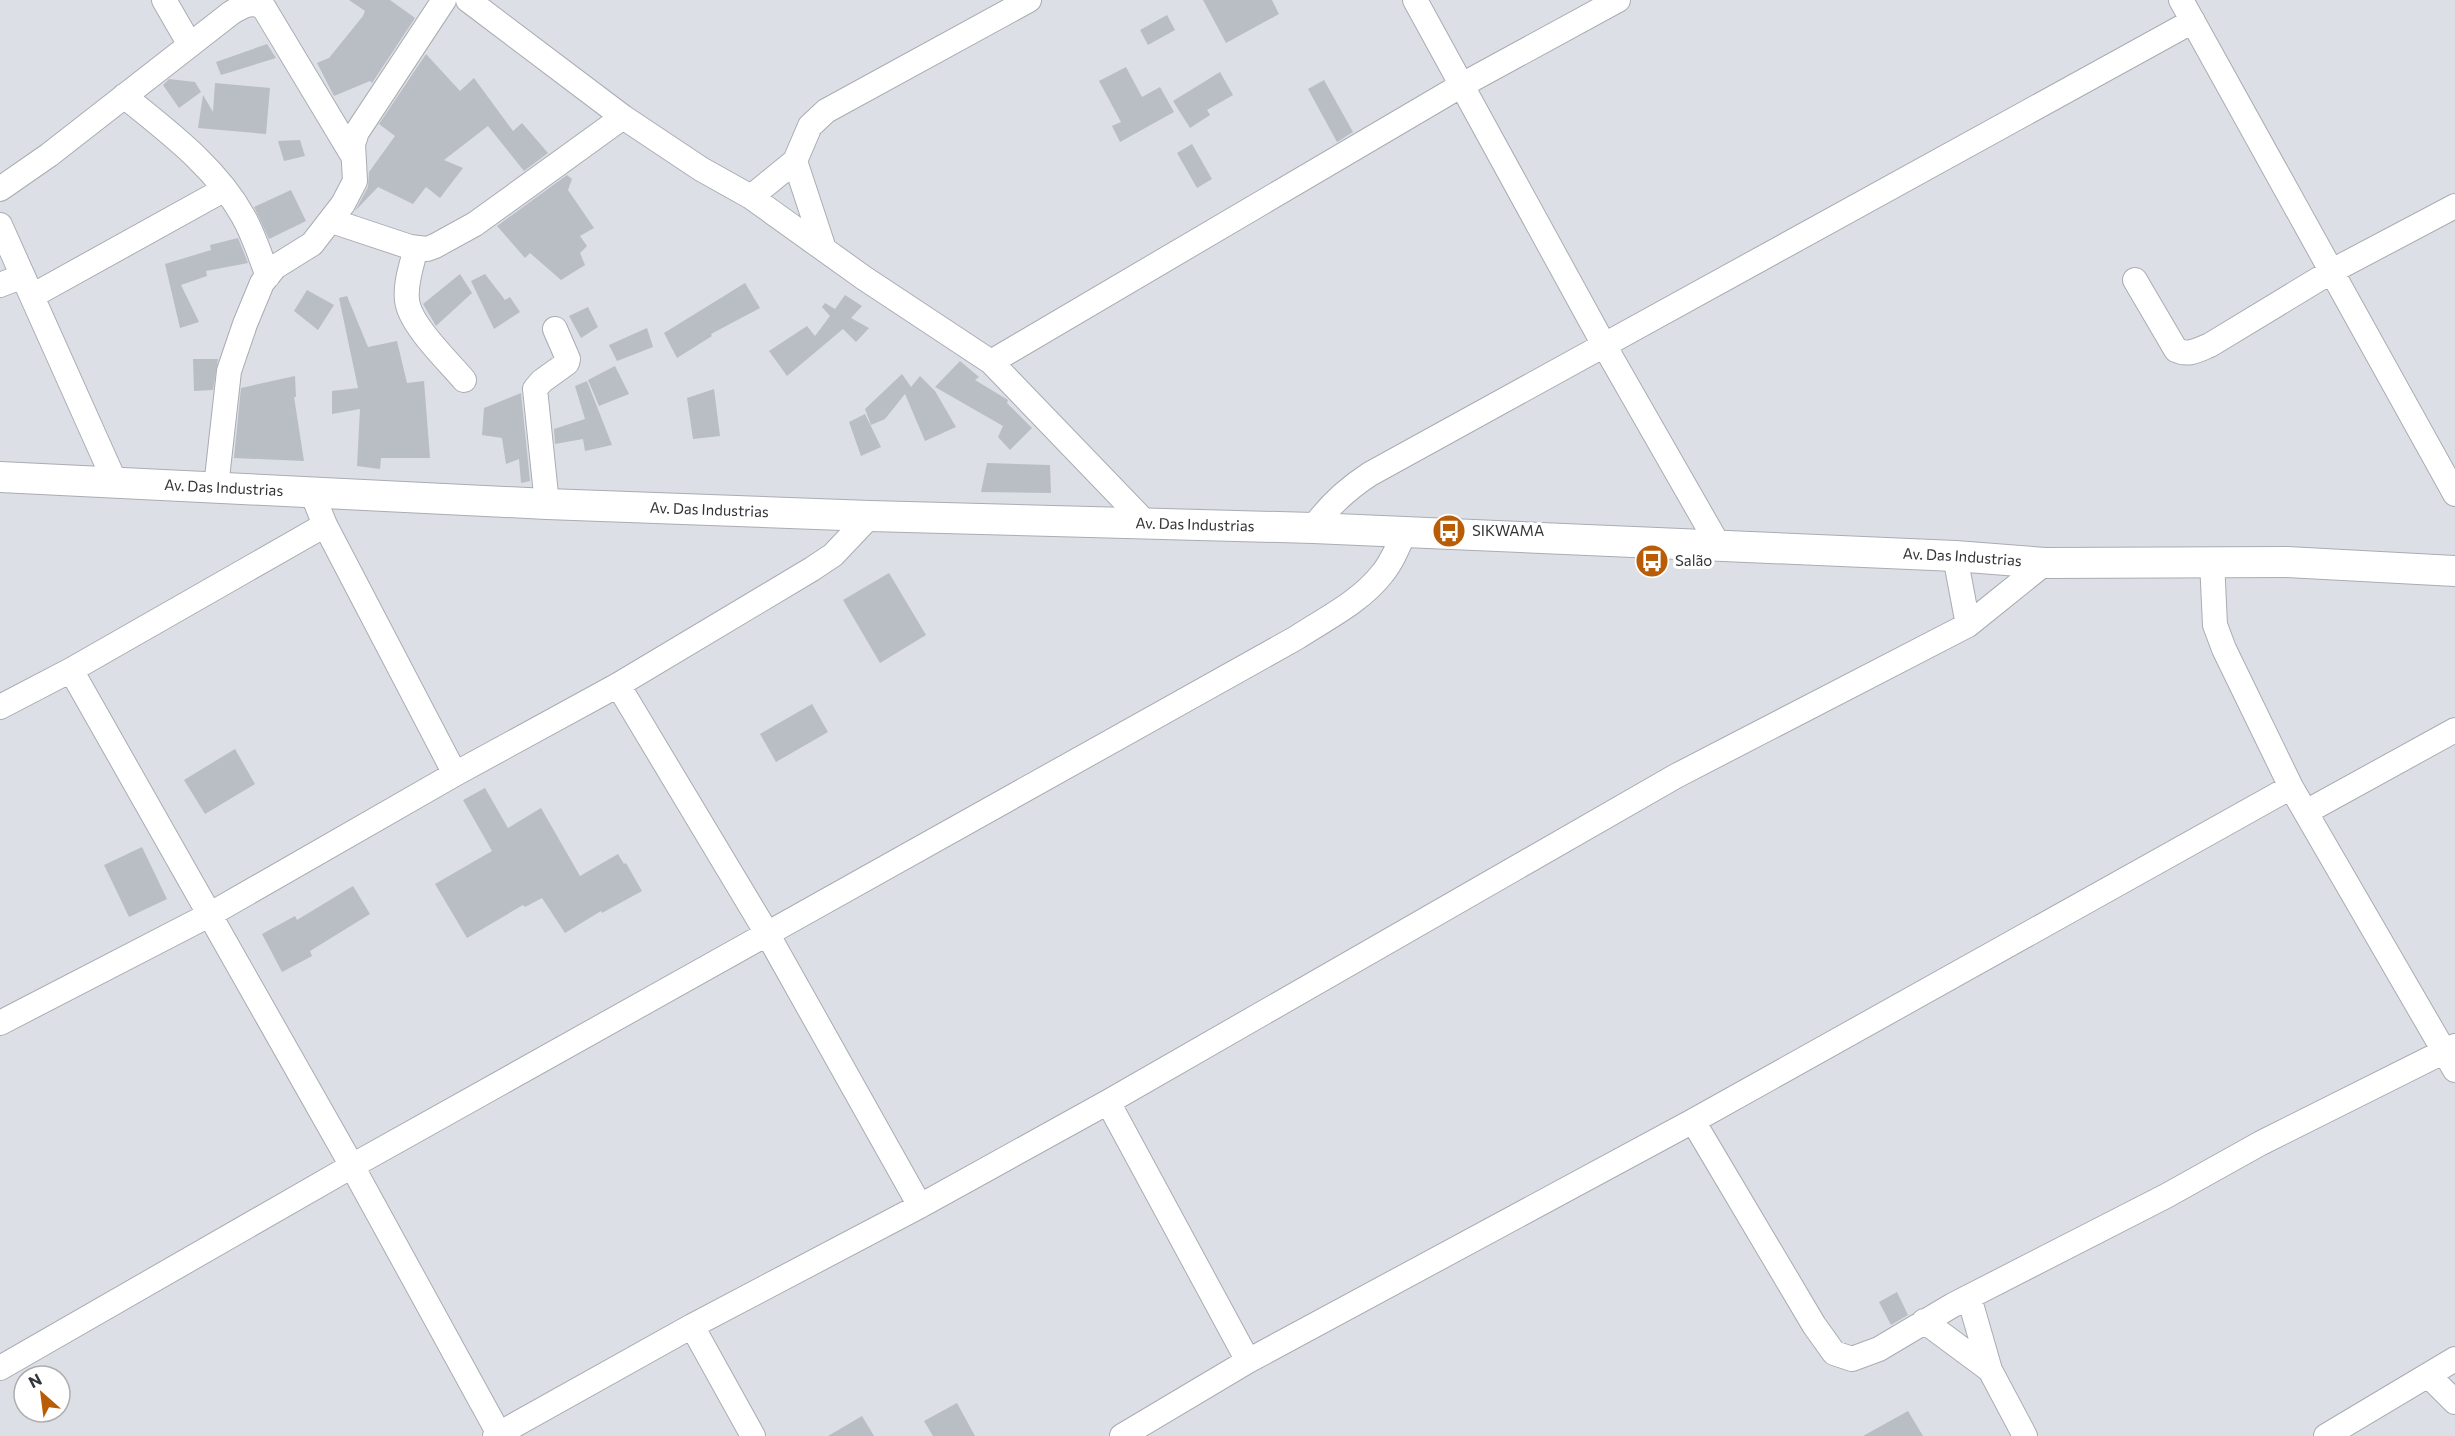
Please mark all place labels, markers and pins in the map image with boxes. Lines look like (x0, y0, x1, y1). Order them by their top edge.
bus stop icon: SIKWAMA (1431, 513, 1467, 549)
place label: SIKWAMA (1472, 521, 1544, 539)
bus stop icon: Salão (1634, 543, 1670, 579)
place label: Salão (1675, 551, 1712, 569)

